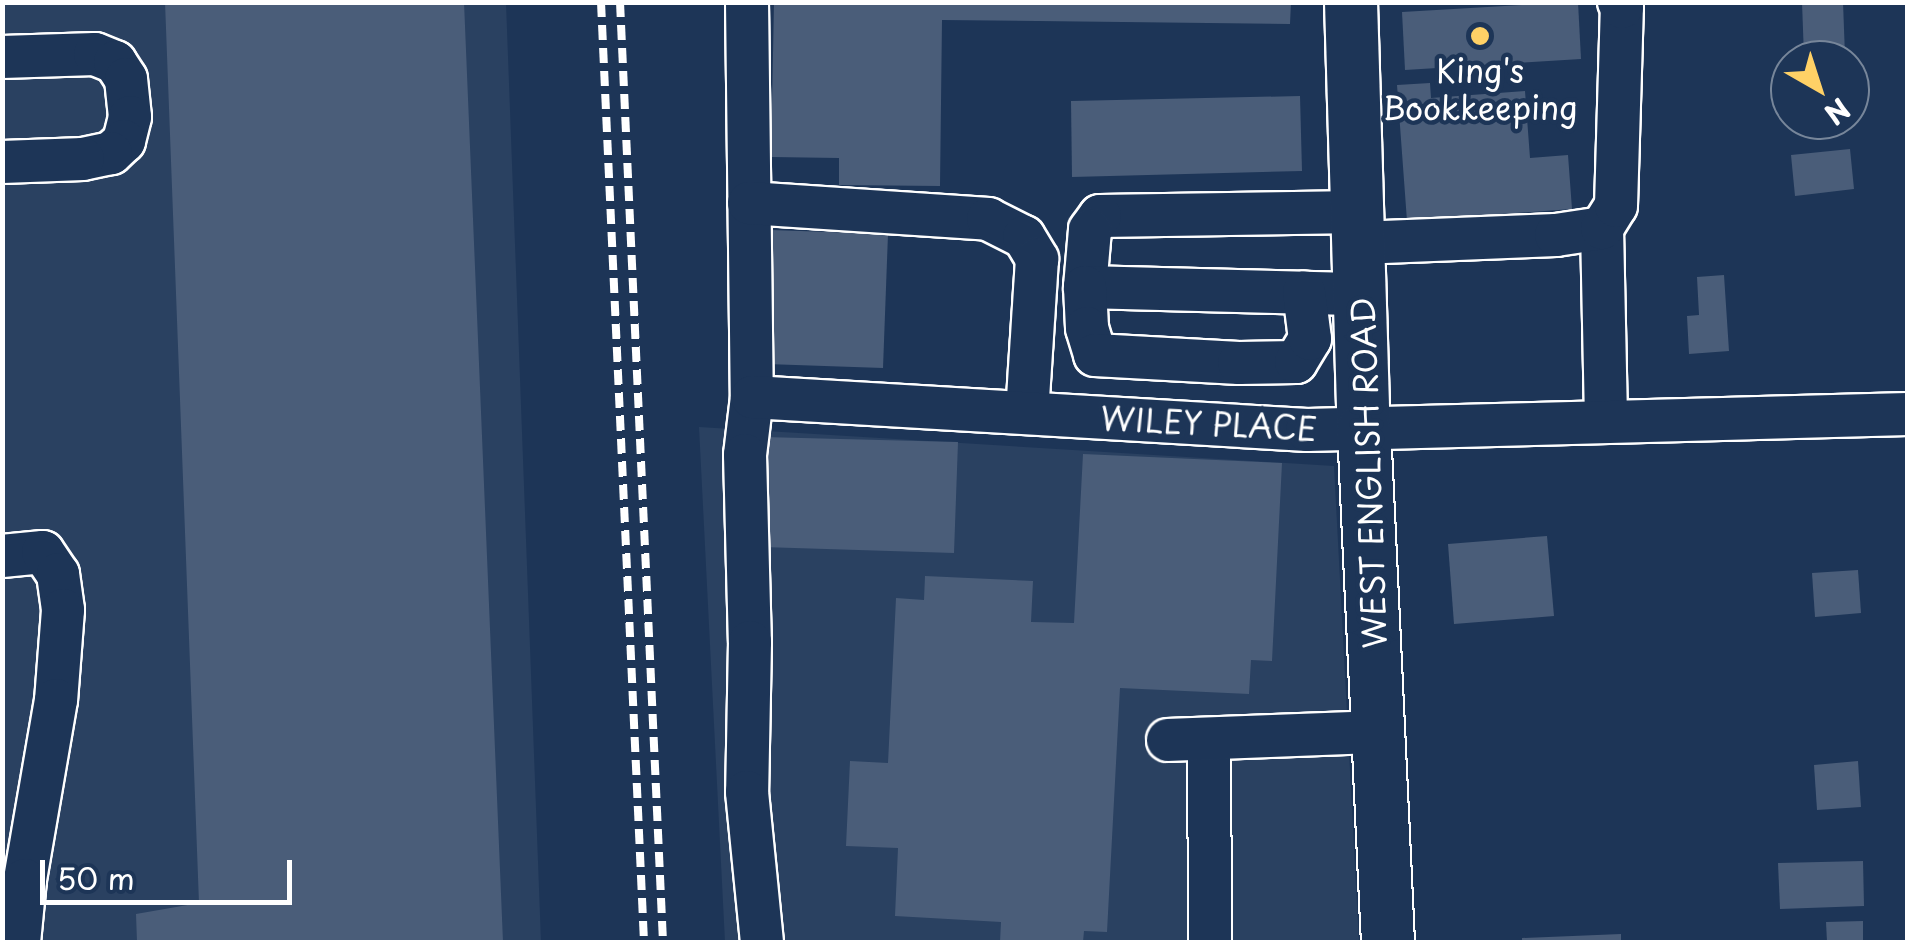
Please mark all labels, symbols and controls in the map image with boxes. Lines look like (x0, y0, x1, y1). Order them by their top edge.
marker: King's Bookkeeping (1469, 25, 1491, 47)
north arrow (1770, 40, 1870, 140)
place label: King's Bookkeeping (1382, 52, 1578, 127)
text: N (1816, 88, 1860, 136)
street label: WEST ENGLISH ROAD (1343, 295, 1393, 651)
street label: WILEY PLACE (1099, 398, 1319, 448)
scale bar (45, 840, 298, 902)
text: 50 m (57, 855, 135, 900)

